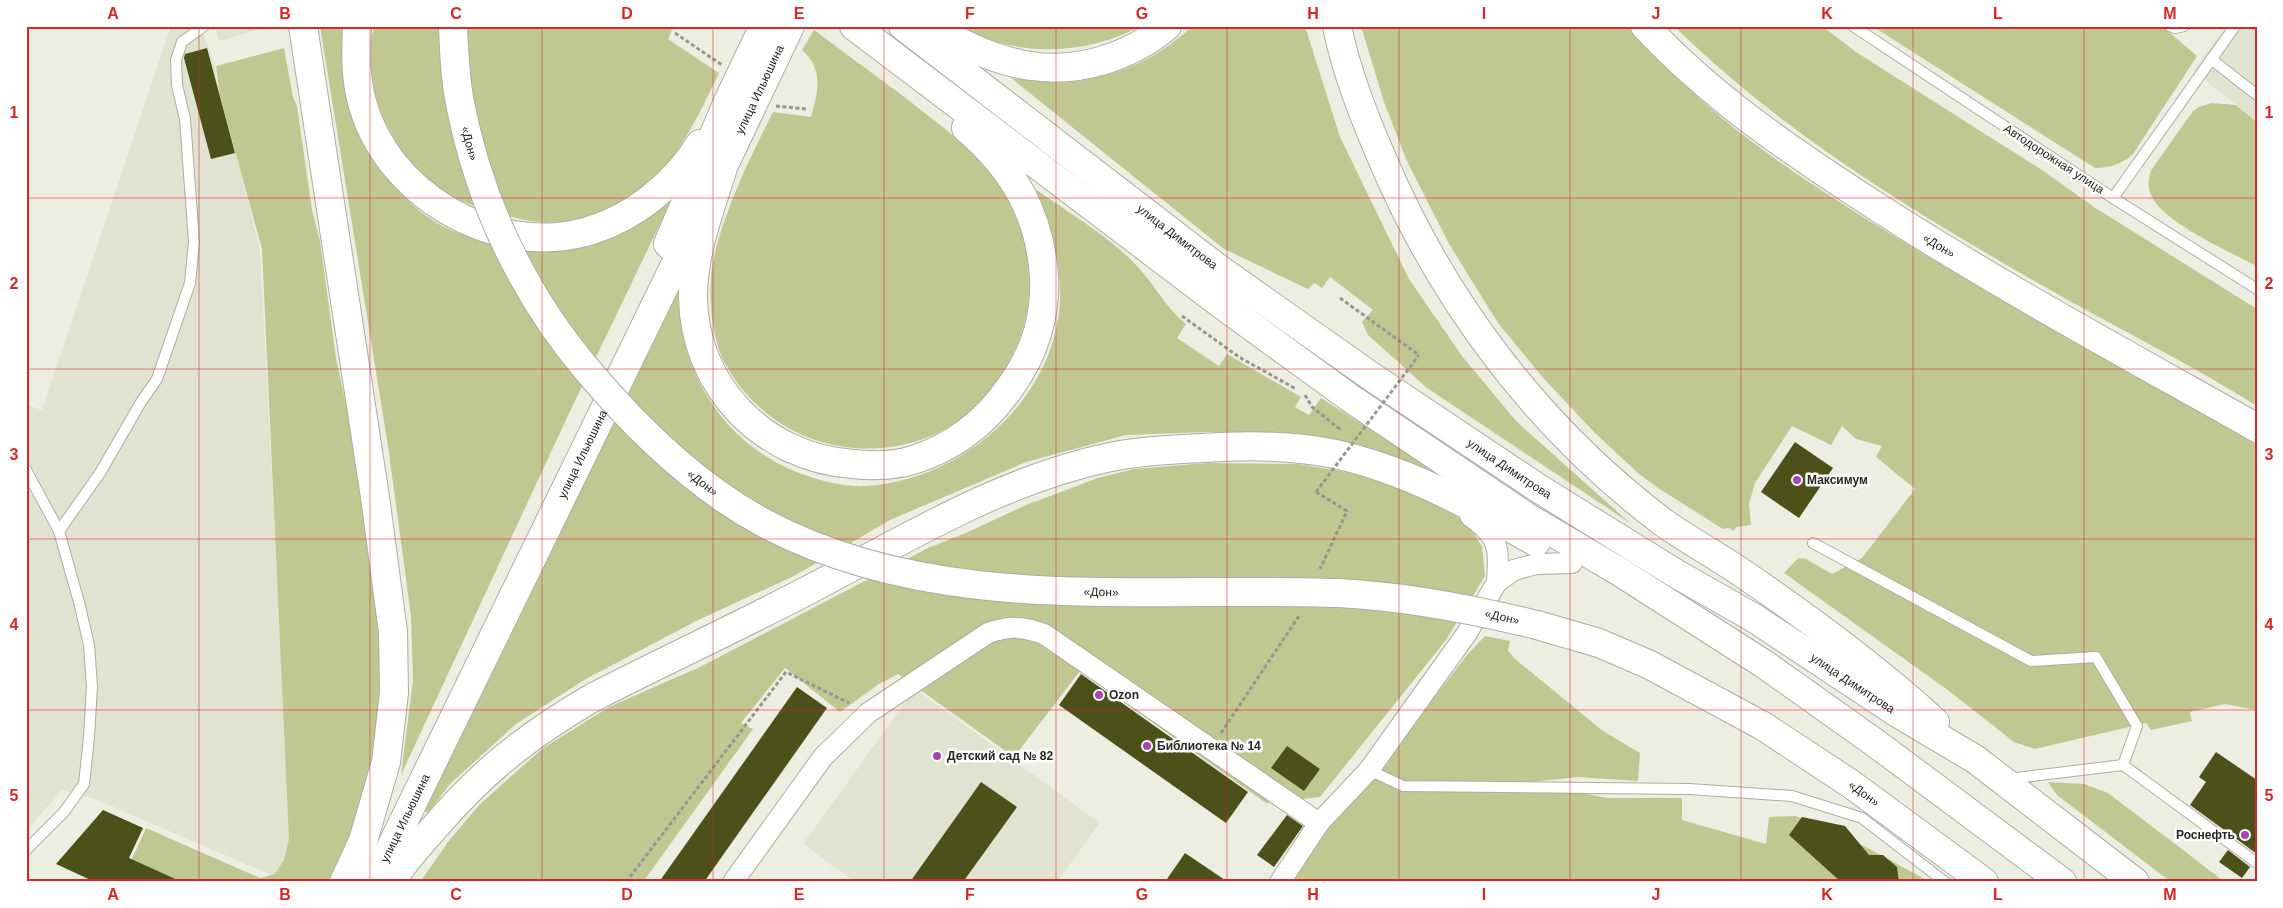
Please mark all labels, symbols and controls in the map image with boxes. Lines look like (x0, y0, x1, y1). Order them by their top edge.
text: A (107, 5, 119, 22)
text: B (279, 5, 291, 22)
text: C (450, 5, 462, 22)
text: D (621, 5, 633, 22)
text: E (794, 5, 805, 22)
text: F (965, 5, 975, 22)
text: G (1136, 5, 1148, 22)
text: H (1307, 5, 1319, 22)
text: I (1482, 5, 1486, 22)
text: J (1652, 5, 1660, 22)
text: K (1821, 5, 1833, 22)
text: L (1993, 5, 2003, 22)
text: M (2163, 5, 2177, 22)
street label: улица Ильюшина (733, 42, 787, 136)
text: 1 (10, 104, 19, 121)
text: 1 (2265, 104, 2274, 121)
street label: Автодорожная улица (2001, 121, 2107, 197)
street label: «Дон» (458, 125, 481, 163)
street label: улица Димитрова (1134, 202, 1221, 273)
street label: «Дон» (1920, 231, 1958, 261)
text: 2 (10, 275, 19, 292)
text: 2 (2265, 275, 2274, 292)
street label: улица Ильюшина (555, 407, 610, 501)
street label: улица Димитрова (1465, 436, 1554, 502)
text: 3 (10, 446, 19, 463)
text: 3 (2265, 446, 2274, 463)
street label: «Дон» (684, 467, 721, 499)
place label: Максимум (1807, 473, 1868, 487)
marker: Максимум (1791, 474, 1803, 486)
street label: «Дон» (1084, 585, 1119, 599)
street label: «Дон» (1484, 606, 1521, 628)
text: 4 (10, 616, 19, 633)
text: 4 (2265, 616, 2274, 633)
street label: улица Димитрова (1808, 650, 1898, 716)
place label: Ozon (1109, 688, 1139, 702)
marker: Ozon (1093, 689, 1105, 701)
place label: Библиотека № 14 (1157, 739, 1261, 753)
marker: Библиотека № 14 (1141, 740, 1153, 752)
place label: Детский сад № 82 (947, 749, 1054, 763)
marker: Детский сад № 82 (931, 750, 943, 762)
street label: улица Ильюшина (378, 771, 433, 865)
street label: «Дон» (1846, 778, 1882, 810)
text: 5 (10, 787, 19, 804)
text: 5 (2265, 787, 2274, 804)
place label: Роснефть (2176, 828, 2235, 842)
marker: Роснефть (2239, 829, 2251, 841)
text: A (107, 886, 119, 903)
text: B (279, 886, 291, 903)
text: C (450, 886, 462, 903)
text: D (621, 886, 633, 903)
text: E (794, 886, 805, 903)
text: F (965, 886, 975, 903)
text: G (1136, 886, 1148, 903)
text: H (1307, 886, 1319, 903)
text: I (1482, 886, 1486, 903)
text: J (1652, 886, 1660, 903)
text: K (1821, 886, 1833, 903)
text: L (1993, 886, 2003, 903)
text: M (2163, 886, 2177, 903)

